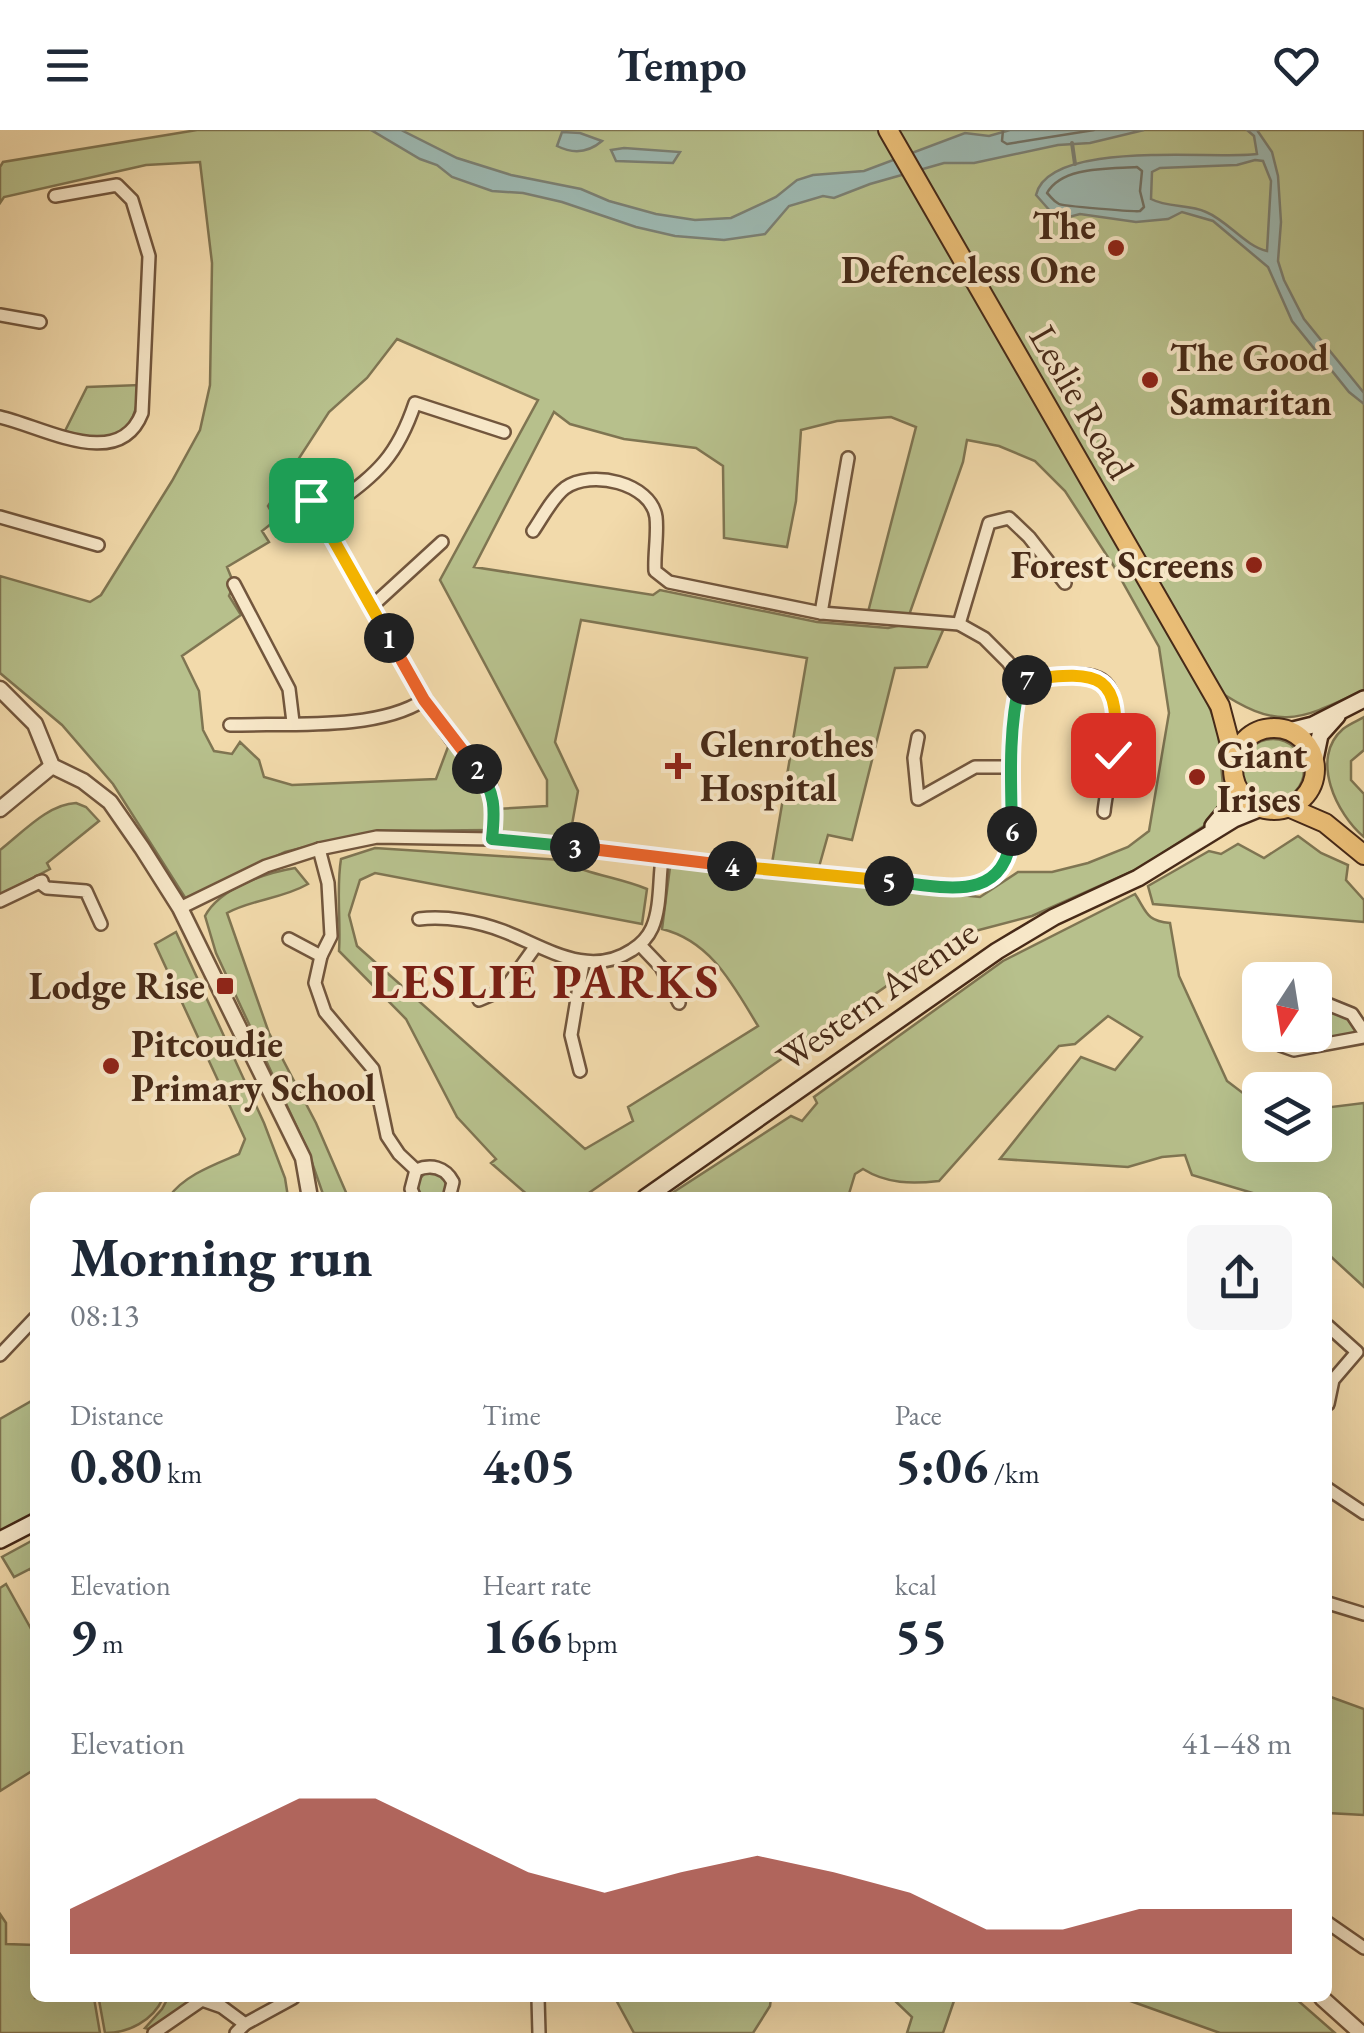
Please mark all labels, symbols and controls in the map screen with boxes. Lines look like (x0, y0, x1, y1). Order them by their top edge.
text: Tempo (617, 36, 747, 94)
icon: menu (40, 38, 95, 93)
icon: heart (1269, 38, 1324, 93)
place label: The Defenceless One (841, 201, 1096, 294)
marker: The Defenceless One (1105, 237, 1127, 259)
street label: Leslie Road (1019, 316, 1146, 488)
place label: The Good Samaritan (1170, 333, 1332, 426)
marker: The Good Samaritan (1139, 369, 1161, 391)
pin (269, 458, 354, 543)
icon: arrive (284, 473, 339, 528)
place label: Forest Screens (1010, 540, 1234, 589)
marker: Forest Screens (1243, 554, 1265, 576)
pin: 1 (364, 613, 414, 663)
text: 1 (382, 620, 396, 656)
pin: 7 (1002, 655, 1052, 705)
text: 7 (1020, 662, 1034, 698)
pin (1071, 713, 1156, 798)
place label: Glenrothes Hospital (700, 719, 874, 812)
icon: check (1086, 728, 1141, 783)
place label: Giant Irises (1217, 730, 1307, 823)
pin: 2 (452, 744, 502, 794)
text: 2 (470, 751, 484, 787)
marker: Glenrothes Hospital (665, 753, 691, 779)
marker: Giant Irises (1186, 766, 1208, 788)
pin: 6 (987, 806, 1037, 856)
text: 6 (1005, 813, 1019, 849)
pin: 3 (550, 822, 600, 872)
text: 3 (568, 829, 582, 865)
pin: 4 (707, 841, 757, 891)
text: 4 (725, 848, 739, 884)
pin: 5 (864, 856, 914, 906)
text: 5 (882, 863, 896, 899)
street label: Western Avenue (767, 907, 987, 1082)
district label: LESLIE PARKS (371, 950, 721, 1012)
place label: Lodge Rise (29, 961, 205, 1010)
north arrow (1242, 962, 1332, 1052)
map controls (1242, 962, 1332, 1162)
marker: Lodge Rise (214, 975, 236, 997)
place label: Pitcoudie Primary School (131, 1019, 376, 1112)
marker: Pitcoudie Primary School (100, 1055, 122, 1077)
button: layers (1242, 1072, 1332, 1162)
text: Morning run (70, 1221, 373, 1292)
button: share (1187, 1225, 1292, 1330)
text: 08:13 (70, 1294, 139, 1336)
text: Distance (70, 1397, 164, 1433)
text: Time (482, 1397, 541, 1433)
text: Pace (895, 1397, 942, 1433)
text: 0.80 (70, 1433, 162, 1498)
text: 4:05 (482, 1433, 576, 1498)
text: 5:06 (895, 1433, 988, 1498)
text: km (162, 1455, 202, 1491)
text: /km (988, 1455, 1040, 1491)
text: Elevation (70, 1567, 171, 1603)
text: Heart rate (482, 1567, 591, 1603)
text: kcal (895, 1567, 937, 1603)
text: 9 (70, 1603, 96, 1668)
text: 166 (482, 1603, 562, 1668)
text: 55 (895, 1603, 948, 1668)
text: m (96, 1625, 124, 1661)
text: bpm (562, 1625, 618, 1661)
text: Elevation (70, 1722, 185, 1764)
text: 41–48 m (1182, 1722, 1292, 1764)

